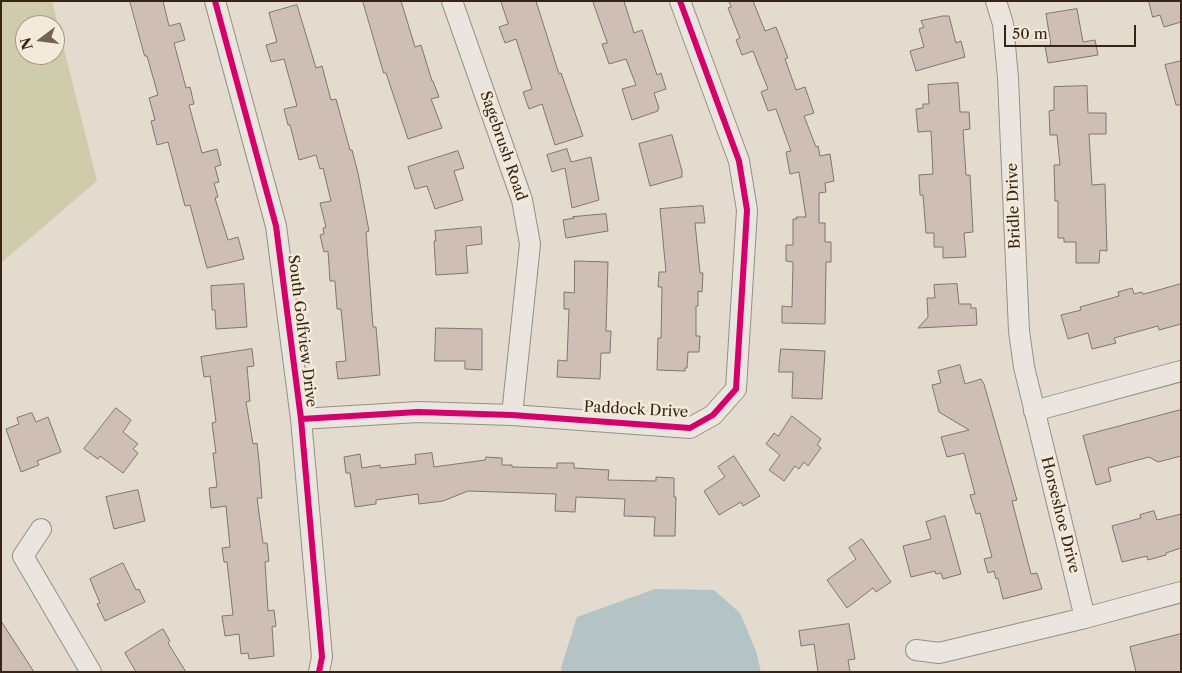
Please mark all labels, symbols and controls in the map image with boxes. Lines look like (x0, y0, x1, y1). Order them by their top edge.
north arrow (15, 15, 65, 65)
scale bar (1007, 15, 1140, 47)
text: 50 m (1012, 24, 1048, 43)
text: N (16, 35, 37, 52)
street label: Sagebrush Road (476, 89, 530, 203)
street label: Bridle Drive (1004, 163, 1024, 249)
street label: South Golfview Drive (284, 254, 320, 408)
street label: Paddock Drive (583, 398, 689, 422)
street label: Horseshoe Drive (1037, 455, 1083, 575)

